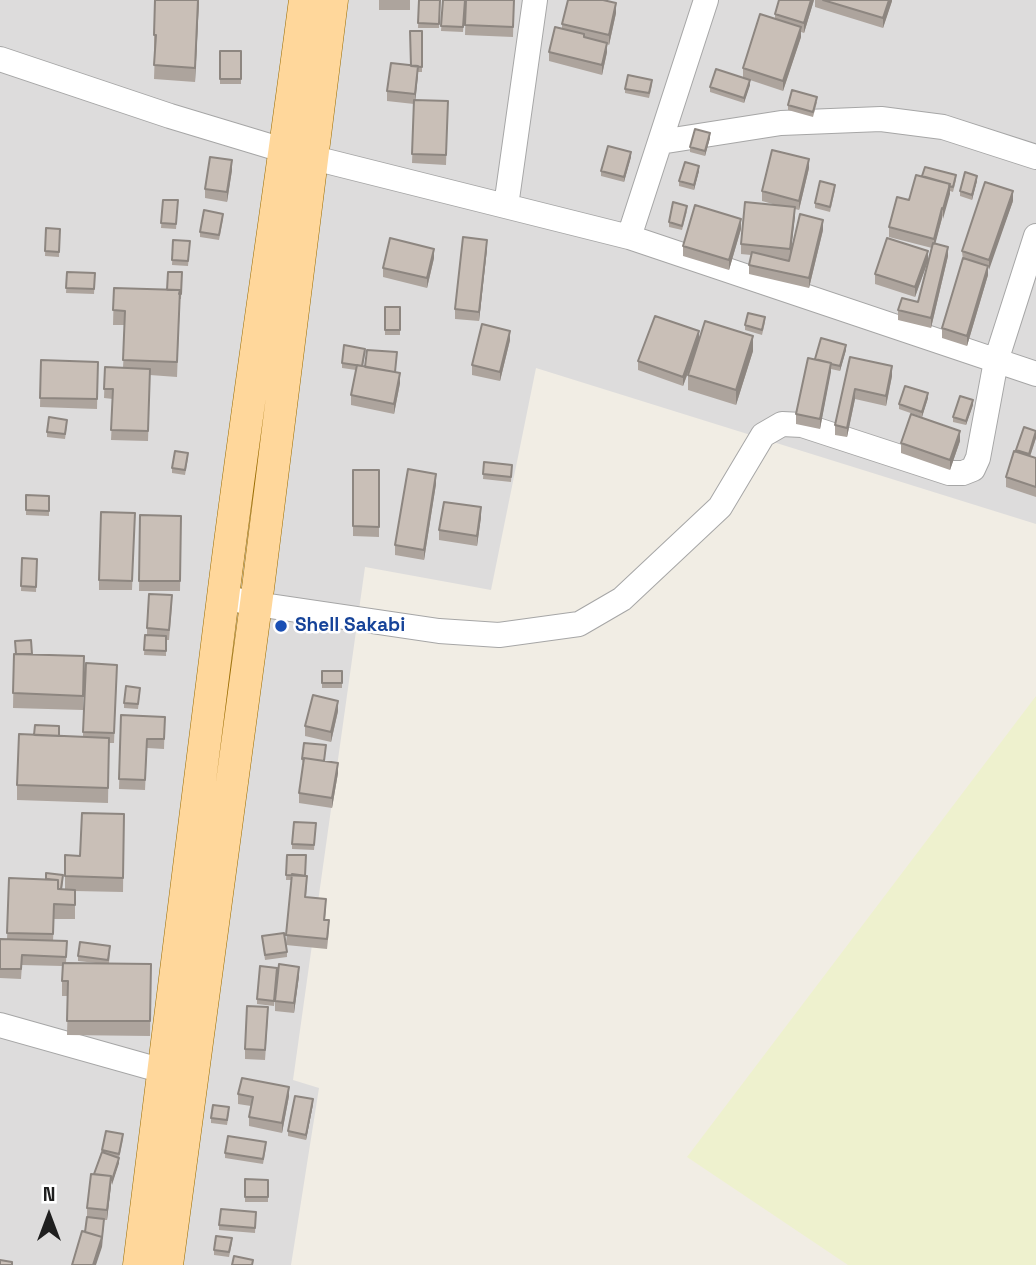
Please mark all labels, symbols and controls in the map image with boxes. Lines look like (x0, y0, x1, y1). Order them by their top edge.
place label: Shell Sakabi (295, 615, 405, 637)
marker: Shell Sakabi (273, 618, 289, 634)
north arrow (14, 1181, 84, 1251)
text: N (43, 1182, 55, 1207)

